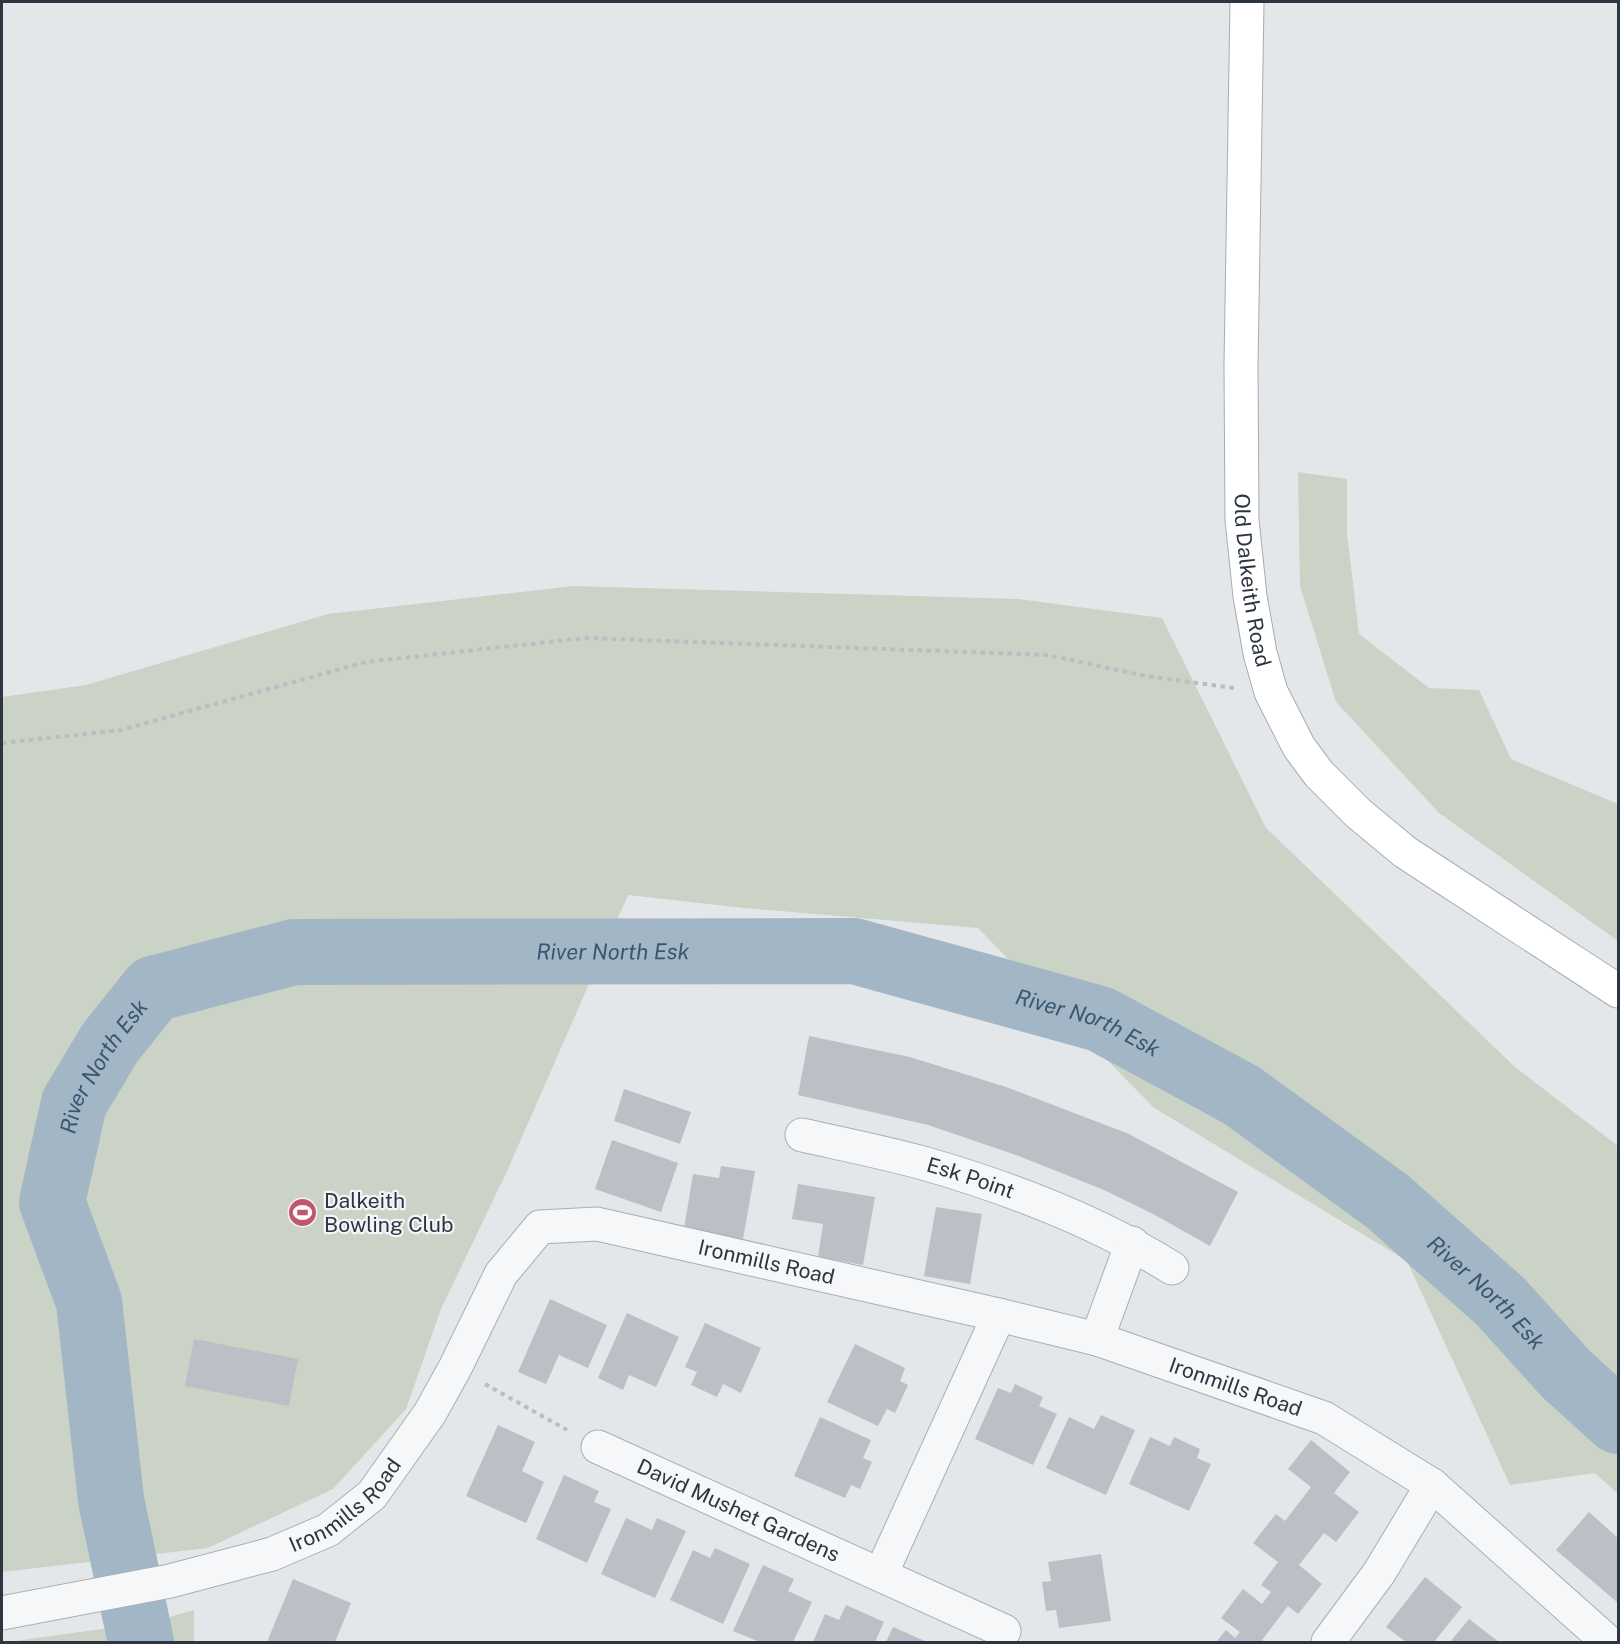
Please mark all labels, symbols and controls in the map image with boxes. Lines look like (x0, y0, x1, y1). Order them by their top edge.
street label: Old Dalkeith Road (1230, 493, 1276, 670)
water label: River North Esk (536, 938, 690, 965)
water label: River North Esk (1013, 983, 1165, 1062)
water label: River North Esk (55, 994, 153, 1136)
street label: Esk Point (924, 1152, 1018, 1204)
place label: Dalkeith Bowling Club (324, 1188, 453, 1237)
sports icon: Dalkeith Bowling Club (287, 1197, 319, 1229)
water label: River North Esk (1422, 1230, 1550, 1355)
street label: Ironmills Road (696, 1234, 837, 1289)
street label: Ironmills Road (1166, 1352, 1305, 1421)
street label: Ironmills Road (285, 1453, 406, 1557)
street label: David Mushet Gardens (633, 1453, 844, 1567)

